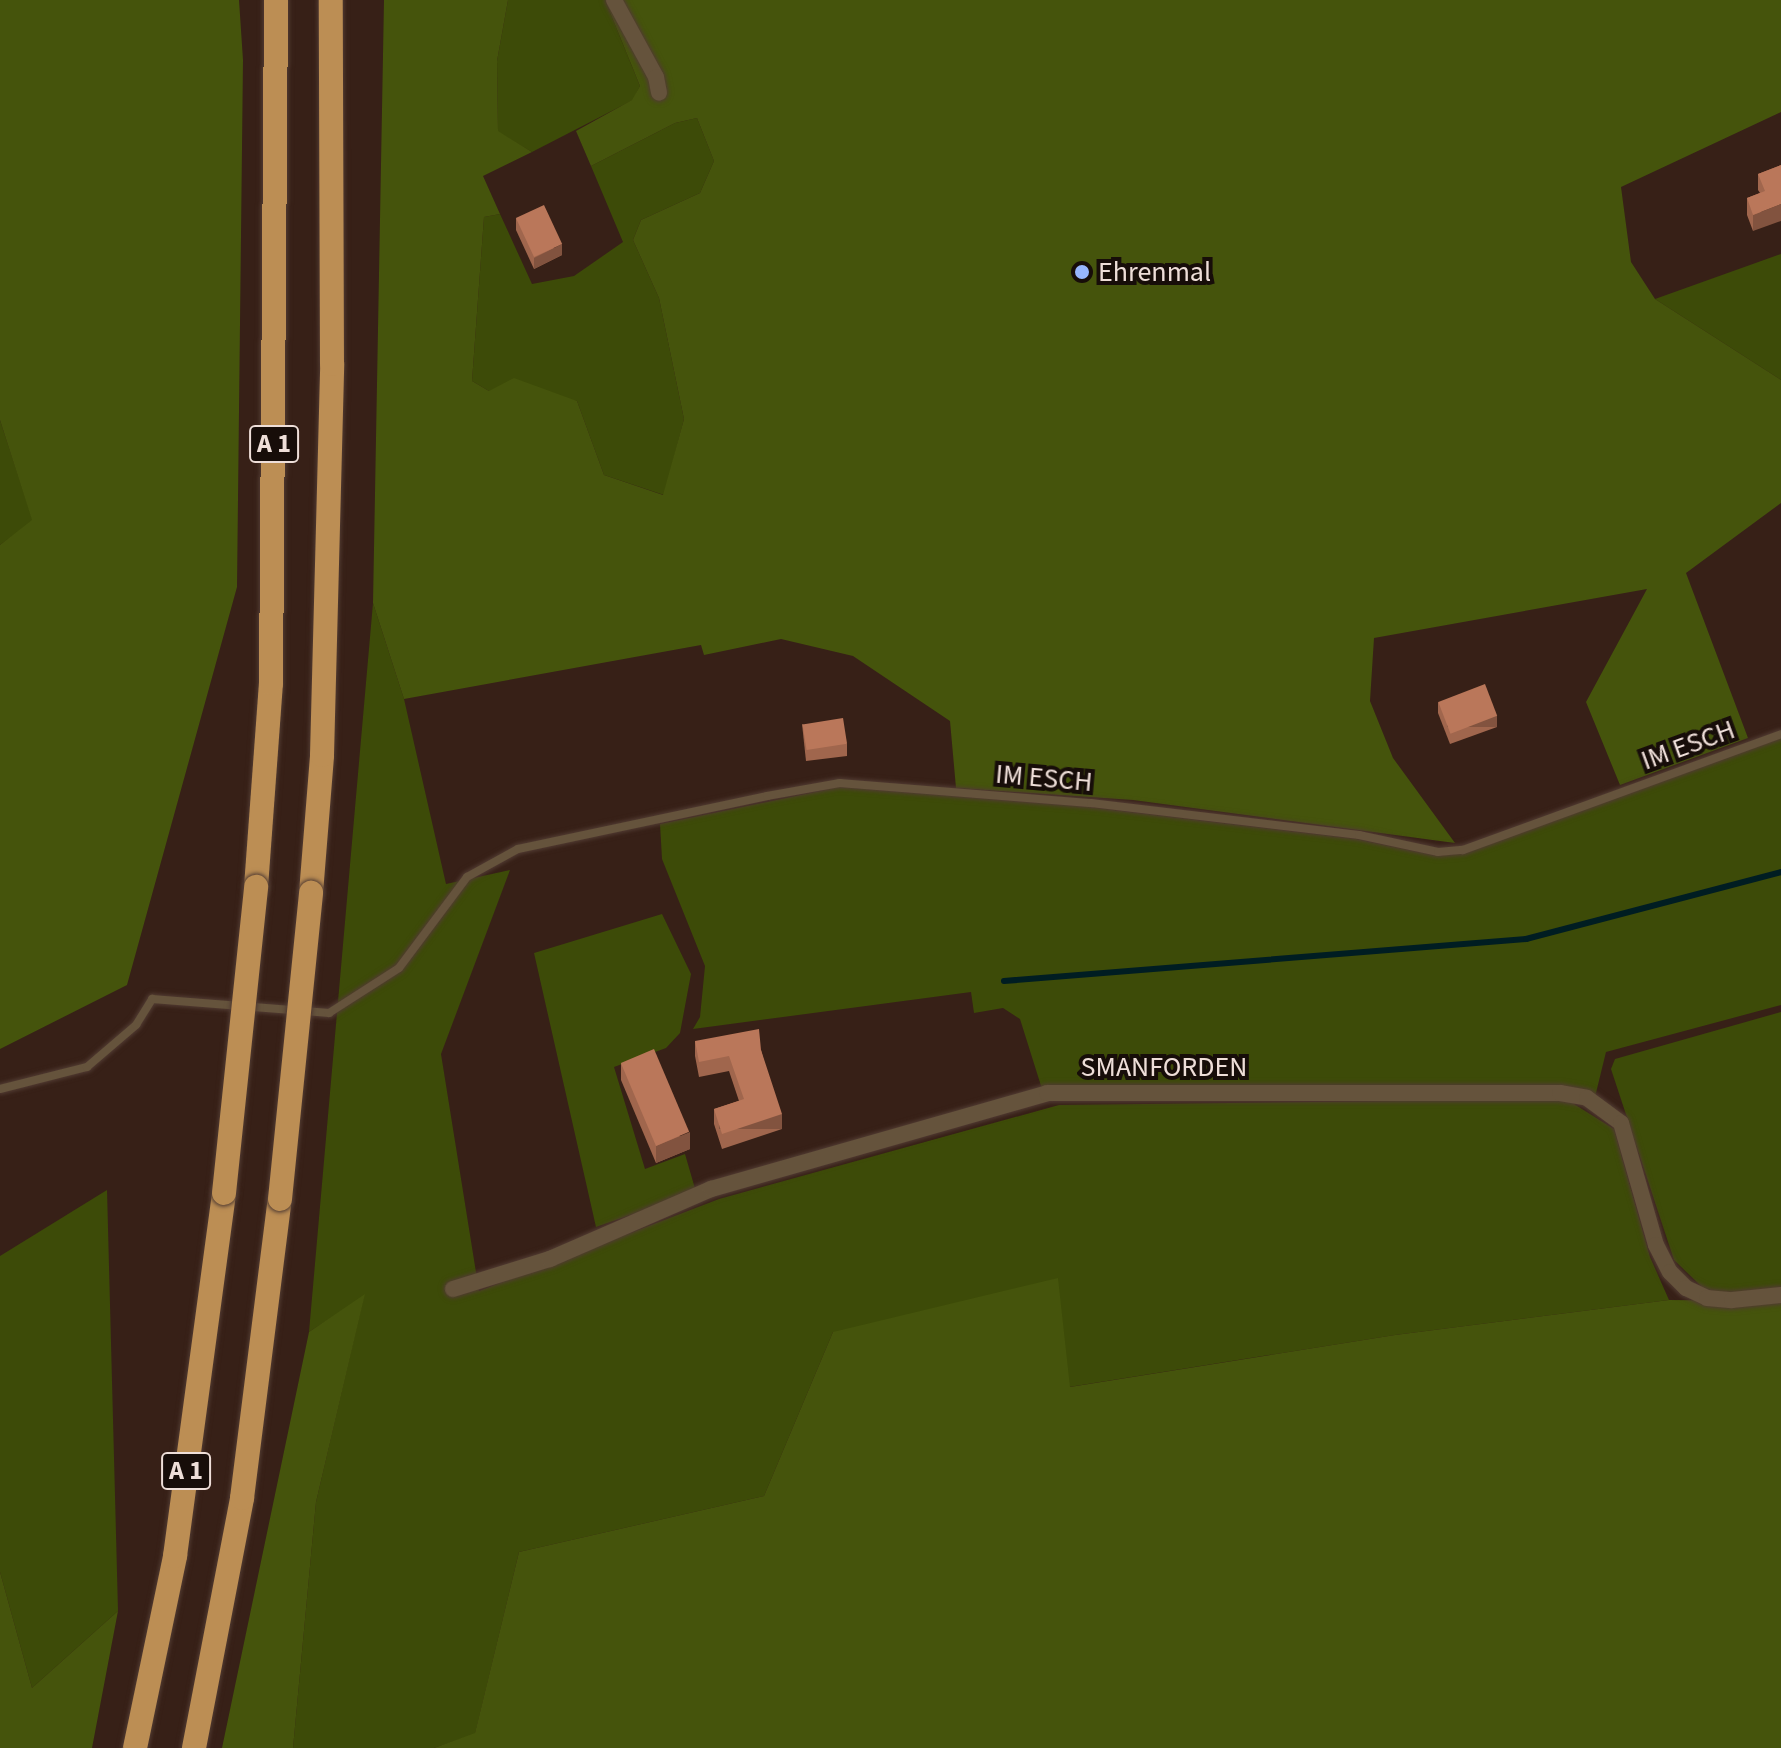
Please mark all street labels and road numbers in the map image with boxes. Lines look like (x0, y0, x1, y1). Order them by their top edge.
road number: A 1 (248, 422, 300, 466)
street label: IM ESCH (1637, 713, 1739, 777)
street label: IM ESCH (994, 757, 1094, 799)
street label: SMANFORDEN (1081, 1050, 1247, 1084)
road number: A 1 (160, 1449, 212, 1493)

